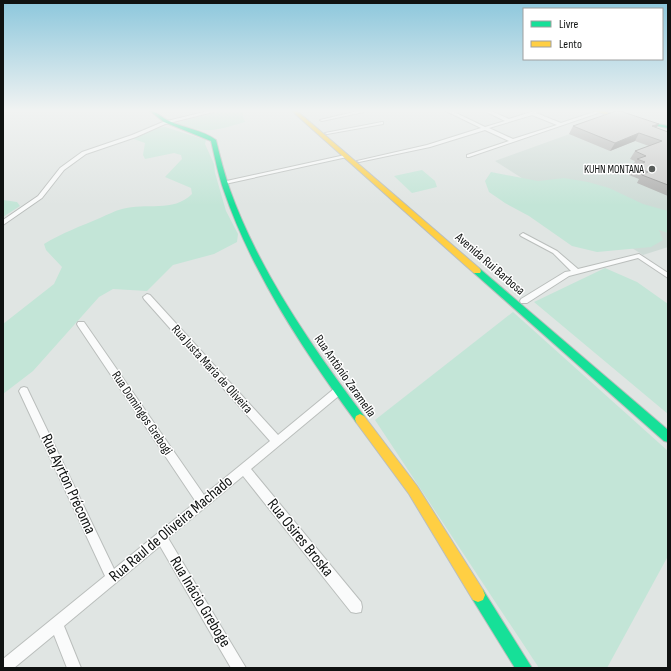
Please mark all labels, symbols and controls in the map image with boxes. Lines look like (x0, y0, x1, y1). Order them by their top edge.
legend (523, 8, 663, 60)
text: Livre (559, 17, 579, 32)
text: Lento (559, 37, 582, 52)
place label: KUHN MONTANA (584, 163, 644, 176)
marker: KUHN MONTANA (647, 164, 657, 174)
street label: Avenida Rui Barbosa (451, 229, 528, 299)
street label: Rua Justa Maria de Oliveira (168, 321, 256, 417)
street label: Rua Antônio Zaramella (311, 332, 379, 420)
street label: Rua Domingos Grebogi (108, 368, 176, 458)
street label: Rua Ayrton Précoma (37, 431, 99, 537)
street label: Rua Raul de Oliveira Machado (106, 472, 236, 586)
street label: Rua Osires Broska (263, 495, 337, 581)
street label: Rua Inácio Greboge (165, 553, 235, 651)

